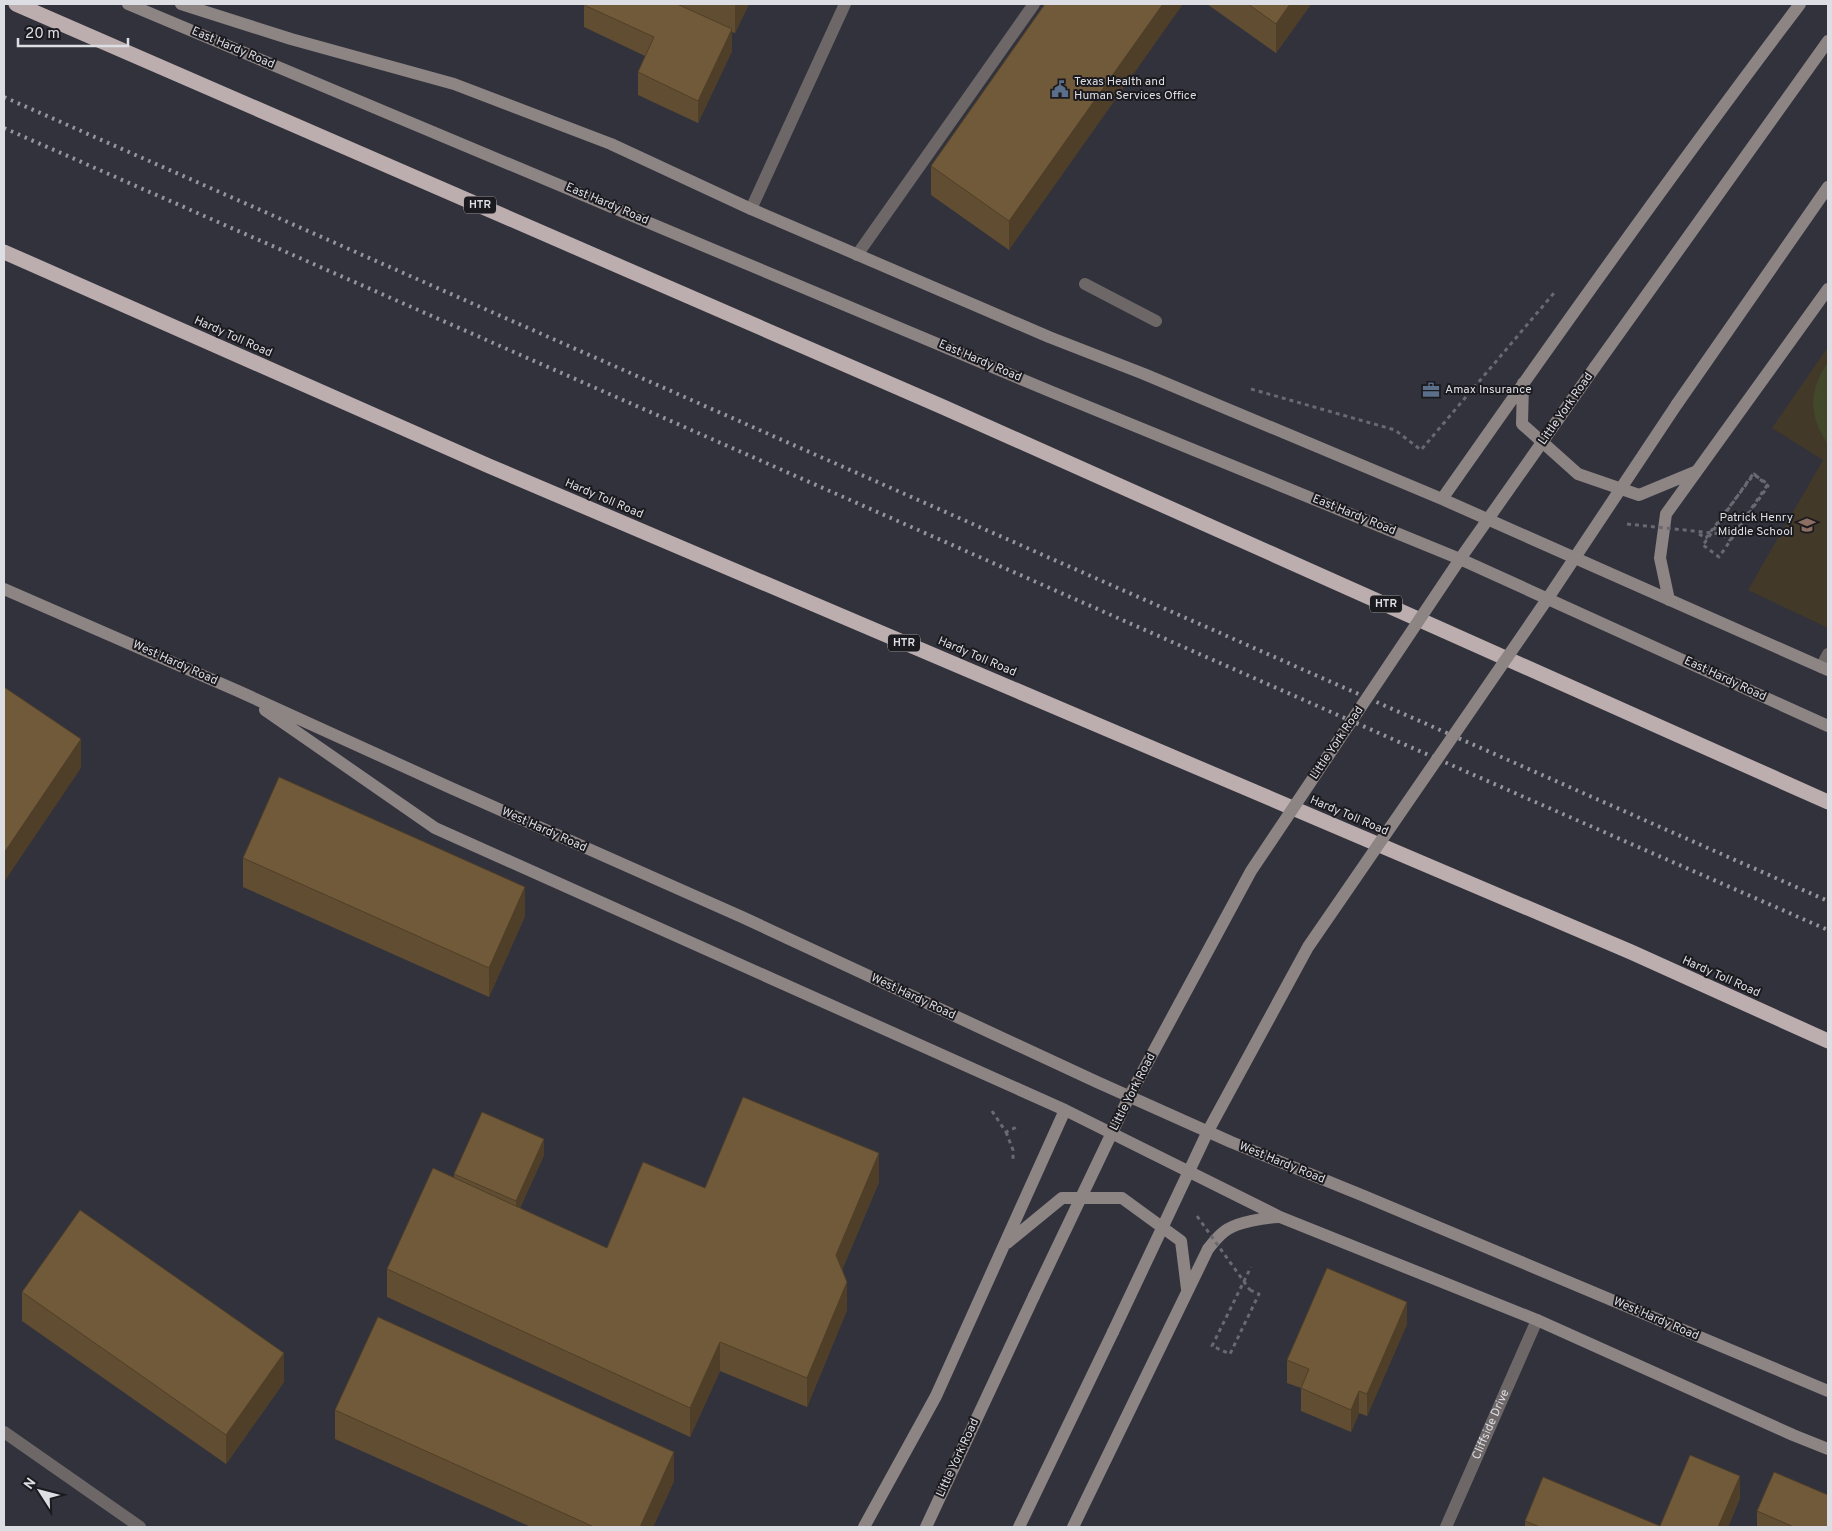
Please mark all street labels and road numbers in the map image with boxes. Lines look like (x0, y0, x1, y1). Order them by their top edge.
street label: East Hardy Road (189, 23, 277, 73)
street label: East Hardy Road (563, 179, 651, 229)
road number: HTR (464, 196, 496, 214)
street label: Hardy Toll Road (191, 313, 275, 361)
street label: East Hardy Road (936, 336, 1024, 386)
street label: Little York Road (1535, 370, 1597, 448)
street label: Hardy Toll Road (562, 475, 646, 523)
street label: East Hardy Road (1310, 491, 1398, 539)
road number: HTR (1370, 596, 1402, 612)
street label: Hardy Toll Road (935, 633, 1019, 681)
road number: HTR (888, 634, 920, 651)
street label: West Hardy Road (130, 637, 220, 689)
street label: East Hardy Road (1681, 653, 1769, 705)
street label: Little York Road (1307, 703, 1367, 783)
street label: Hardy Toll Road (1307, 792, 1391, 840)
street label: West Hardy Road (499, 804, 589, 856)
street label: Hardy Toll Road (1679, 953, 1763, 1001)
street label: West Hardy Road (868, 970, 958, 1024)
street label: Little York Road (1107, 1050, 1159, 1134)
street label: West Hardy Road (1237, 1138, 1327, 1188)
street label: West Hardy Road (1611, 1294, 1701, 1344)
street label: Cliffside Drive (1469, 1387, 1514, 1462)
street label: Little York Road (933, 1416, 983, 1500)

